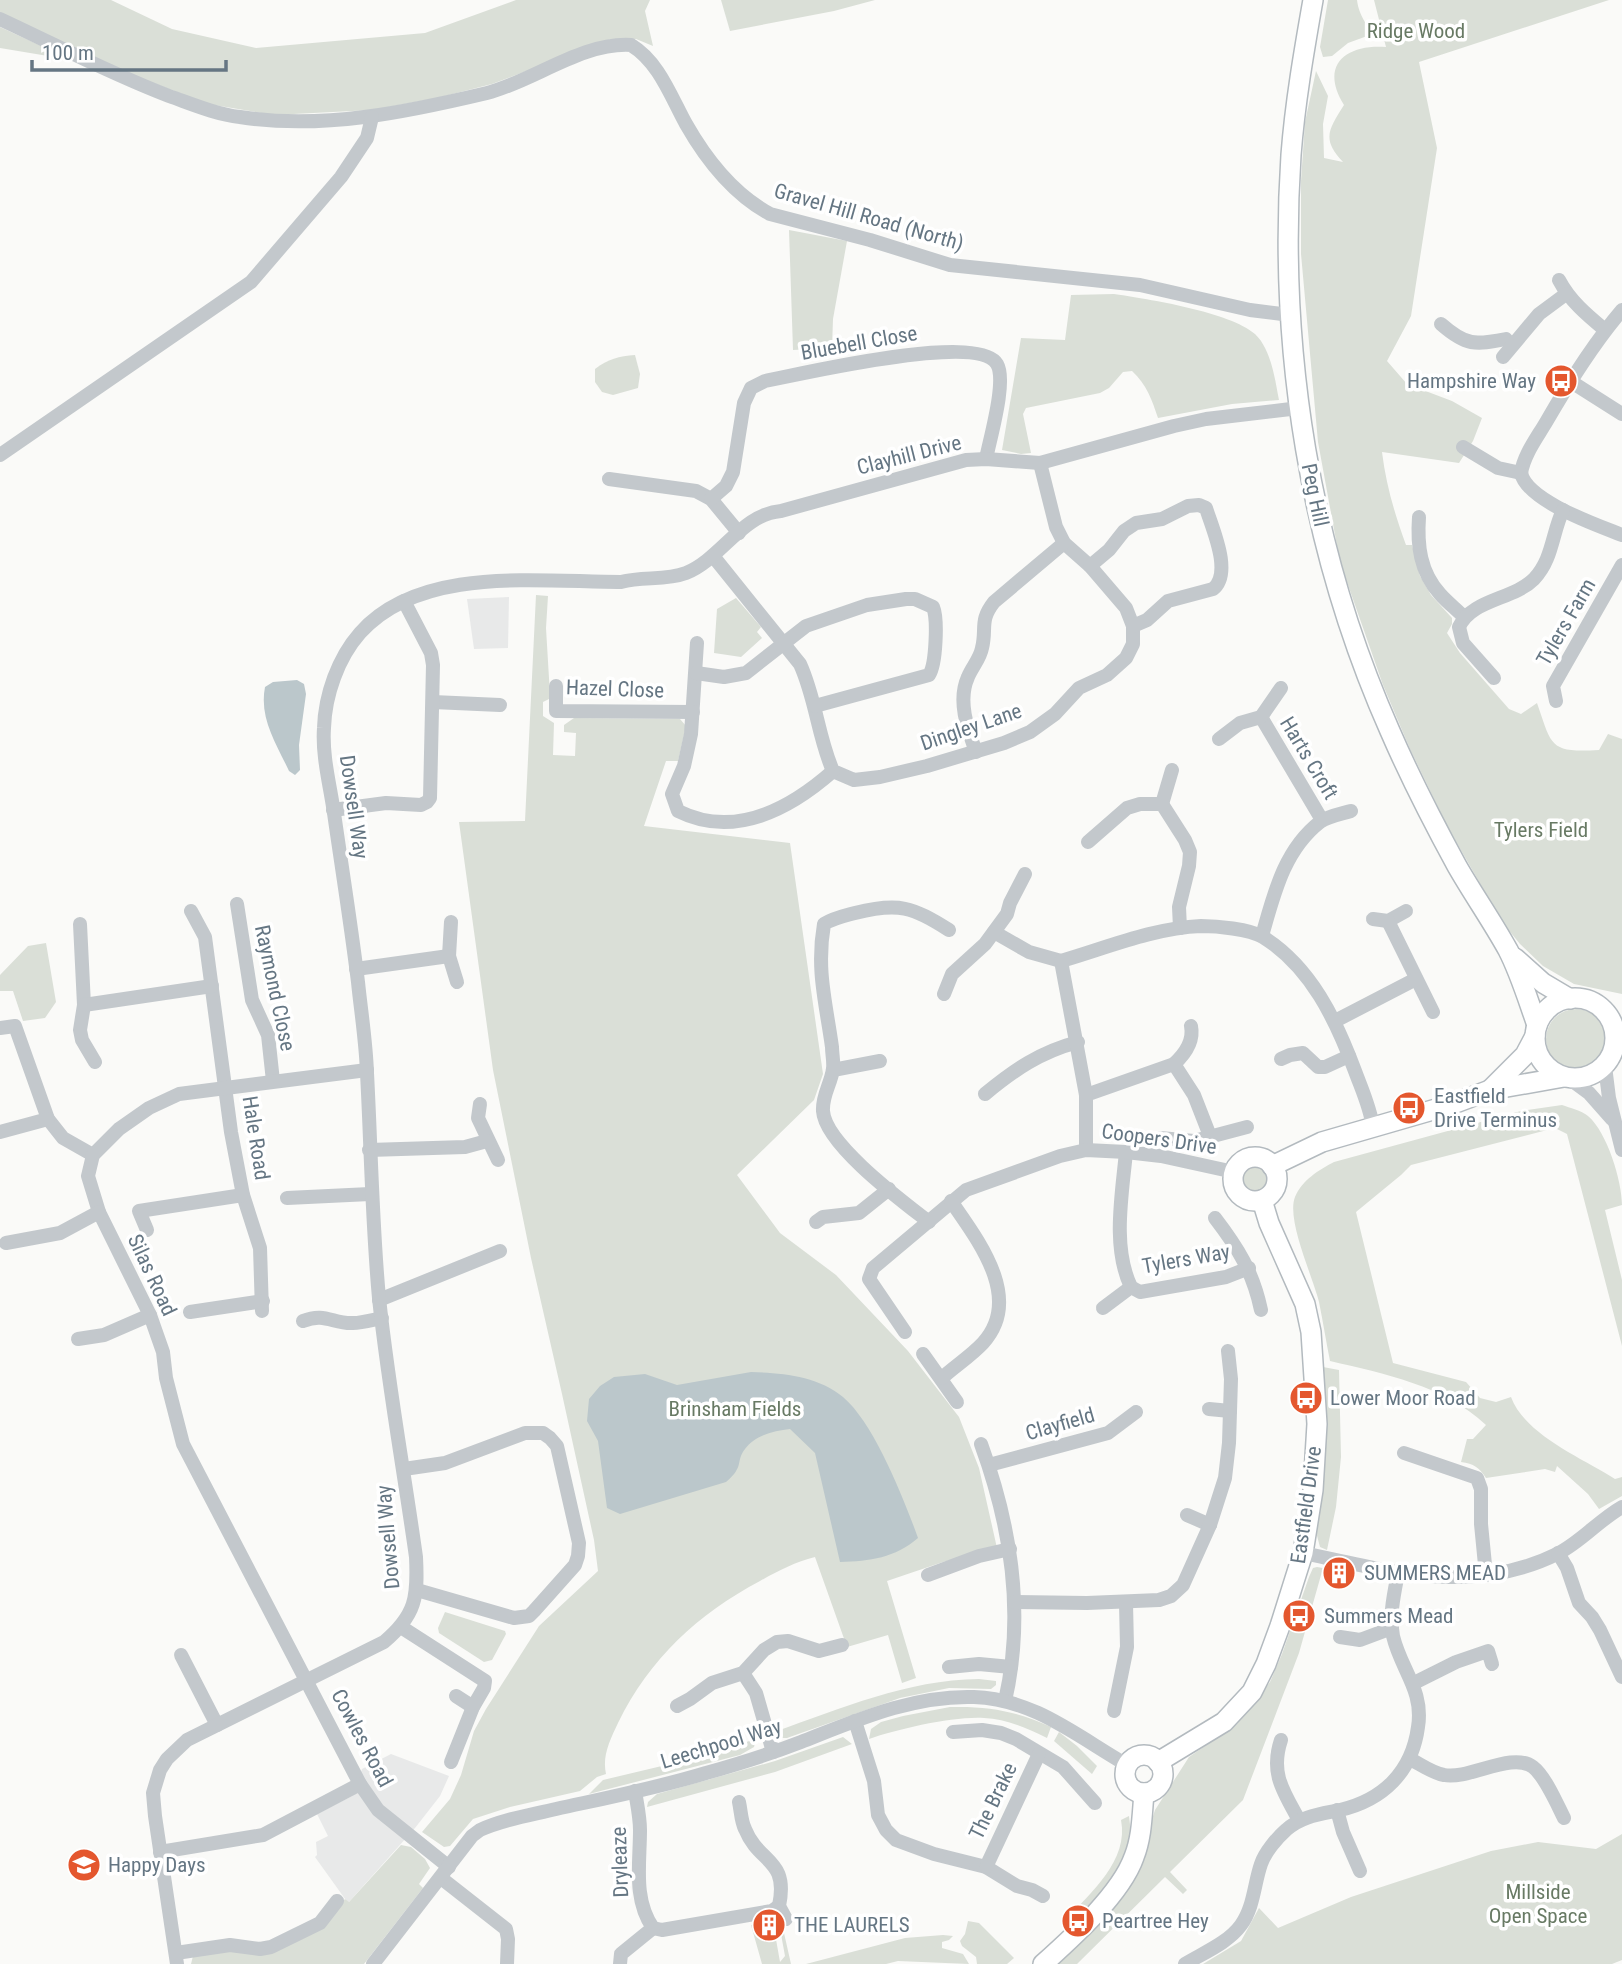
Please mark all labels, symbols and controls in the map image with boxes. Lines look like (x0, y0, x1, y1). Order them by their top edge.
park label: Ridge Wood (1367, 19, 1465, 43)
scale bar (32, 28, 226, 72)
text: 100 m (42, 41, 94, 65)
street label: Gravel Hill Road (North) (771, 178, 967, 256)
street label: Bluebell Close (799, 321, 919, 365)
bus stop icon: Hampshire Way (1542, 362, 1580, 400)
place label: Hampshire Way (1407, 369, 1536, 393)
street label: Clayhill Drive (854, 430, 964, 480)
street label: Peg Hill (1297, 461, 1333, 529)
street label: Tylers Farm (1532, 574, 1600, 670)
street label: Hazel Close (565, 675, 665, 703)
street label: Dingley Lane (917, 698, 1025, 756)
street label: Harts Croft (1275, 712, 1343, 804)
street label: Dowsell Way (335, 754, 373, 861)
park label: Tylers Field (1494, 818, 1588, 842)
street label: Raymond Close (250, 923, 300, 1053)
place label: Eastfield Drive Terminus (1434, 1084, 1557, 1132)
bus stop icon: Eastfield Drive Terminus (1390, 1089, 1428, 1127)
street label: Hale Road (238, 1094, 274, 1182)
street label: Coopers Drive (1100, 1119, 1218, 1159)
street label: Silas Road (123, 1230, 181, 1320)
street label: Tylers Way (1140, 1239, 1232, 1279)
bus stop icon: Lower Moor Road (1287, 1379, 1325, 1417)
place label: Lower Moor Road (1330, 1386, 1476, 1410)
park label: Brinsham Fields (669, 1397, 801, 1421)
street label: Clayfield (1023, 1403, 1097, 1445)
street label: Eastfield Drive (1286, 1445, 1326, 1565)
street label: Dowsell Way (371, 1484, 405, 1590)
building icon: SUMMERS MEAD (1320, 1554, 1358, 1592)
place label: SUMMERS MEAD (1364, 1561, 1506, 1585)
bus stop icon: Summers Mead (1280, 1597, 1318, 1635)
place label: Summers Mead (1324, 1604, 1454, 1628)
street label: Cowles Road (326, 1685, 398, 1791)
street label: Leechpool Way (658, 1714, 784, 1774)
street label: The Brake (964, 1759, 1022, 1843)
street label: Dryleaze (607, 1826, 633, 1898)
school or university icon: Happy Days (65, 1846, 103, 1884)
place label: Happy Days (108, 1853, 205, 1877)
park label: Millside Open Space (1489, 1880, 1587, 1928)
bus stop icon: Peartree Hey (1059, 1902, 1097, 1940)
building icon: THE LAURELS (750, 1906, 788, 1944)
place label: Peartree Hey (1102, 1909, 1209, 1933)
place label: THE LAURELS (794, 1913, 910, 1937)

